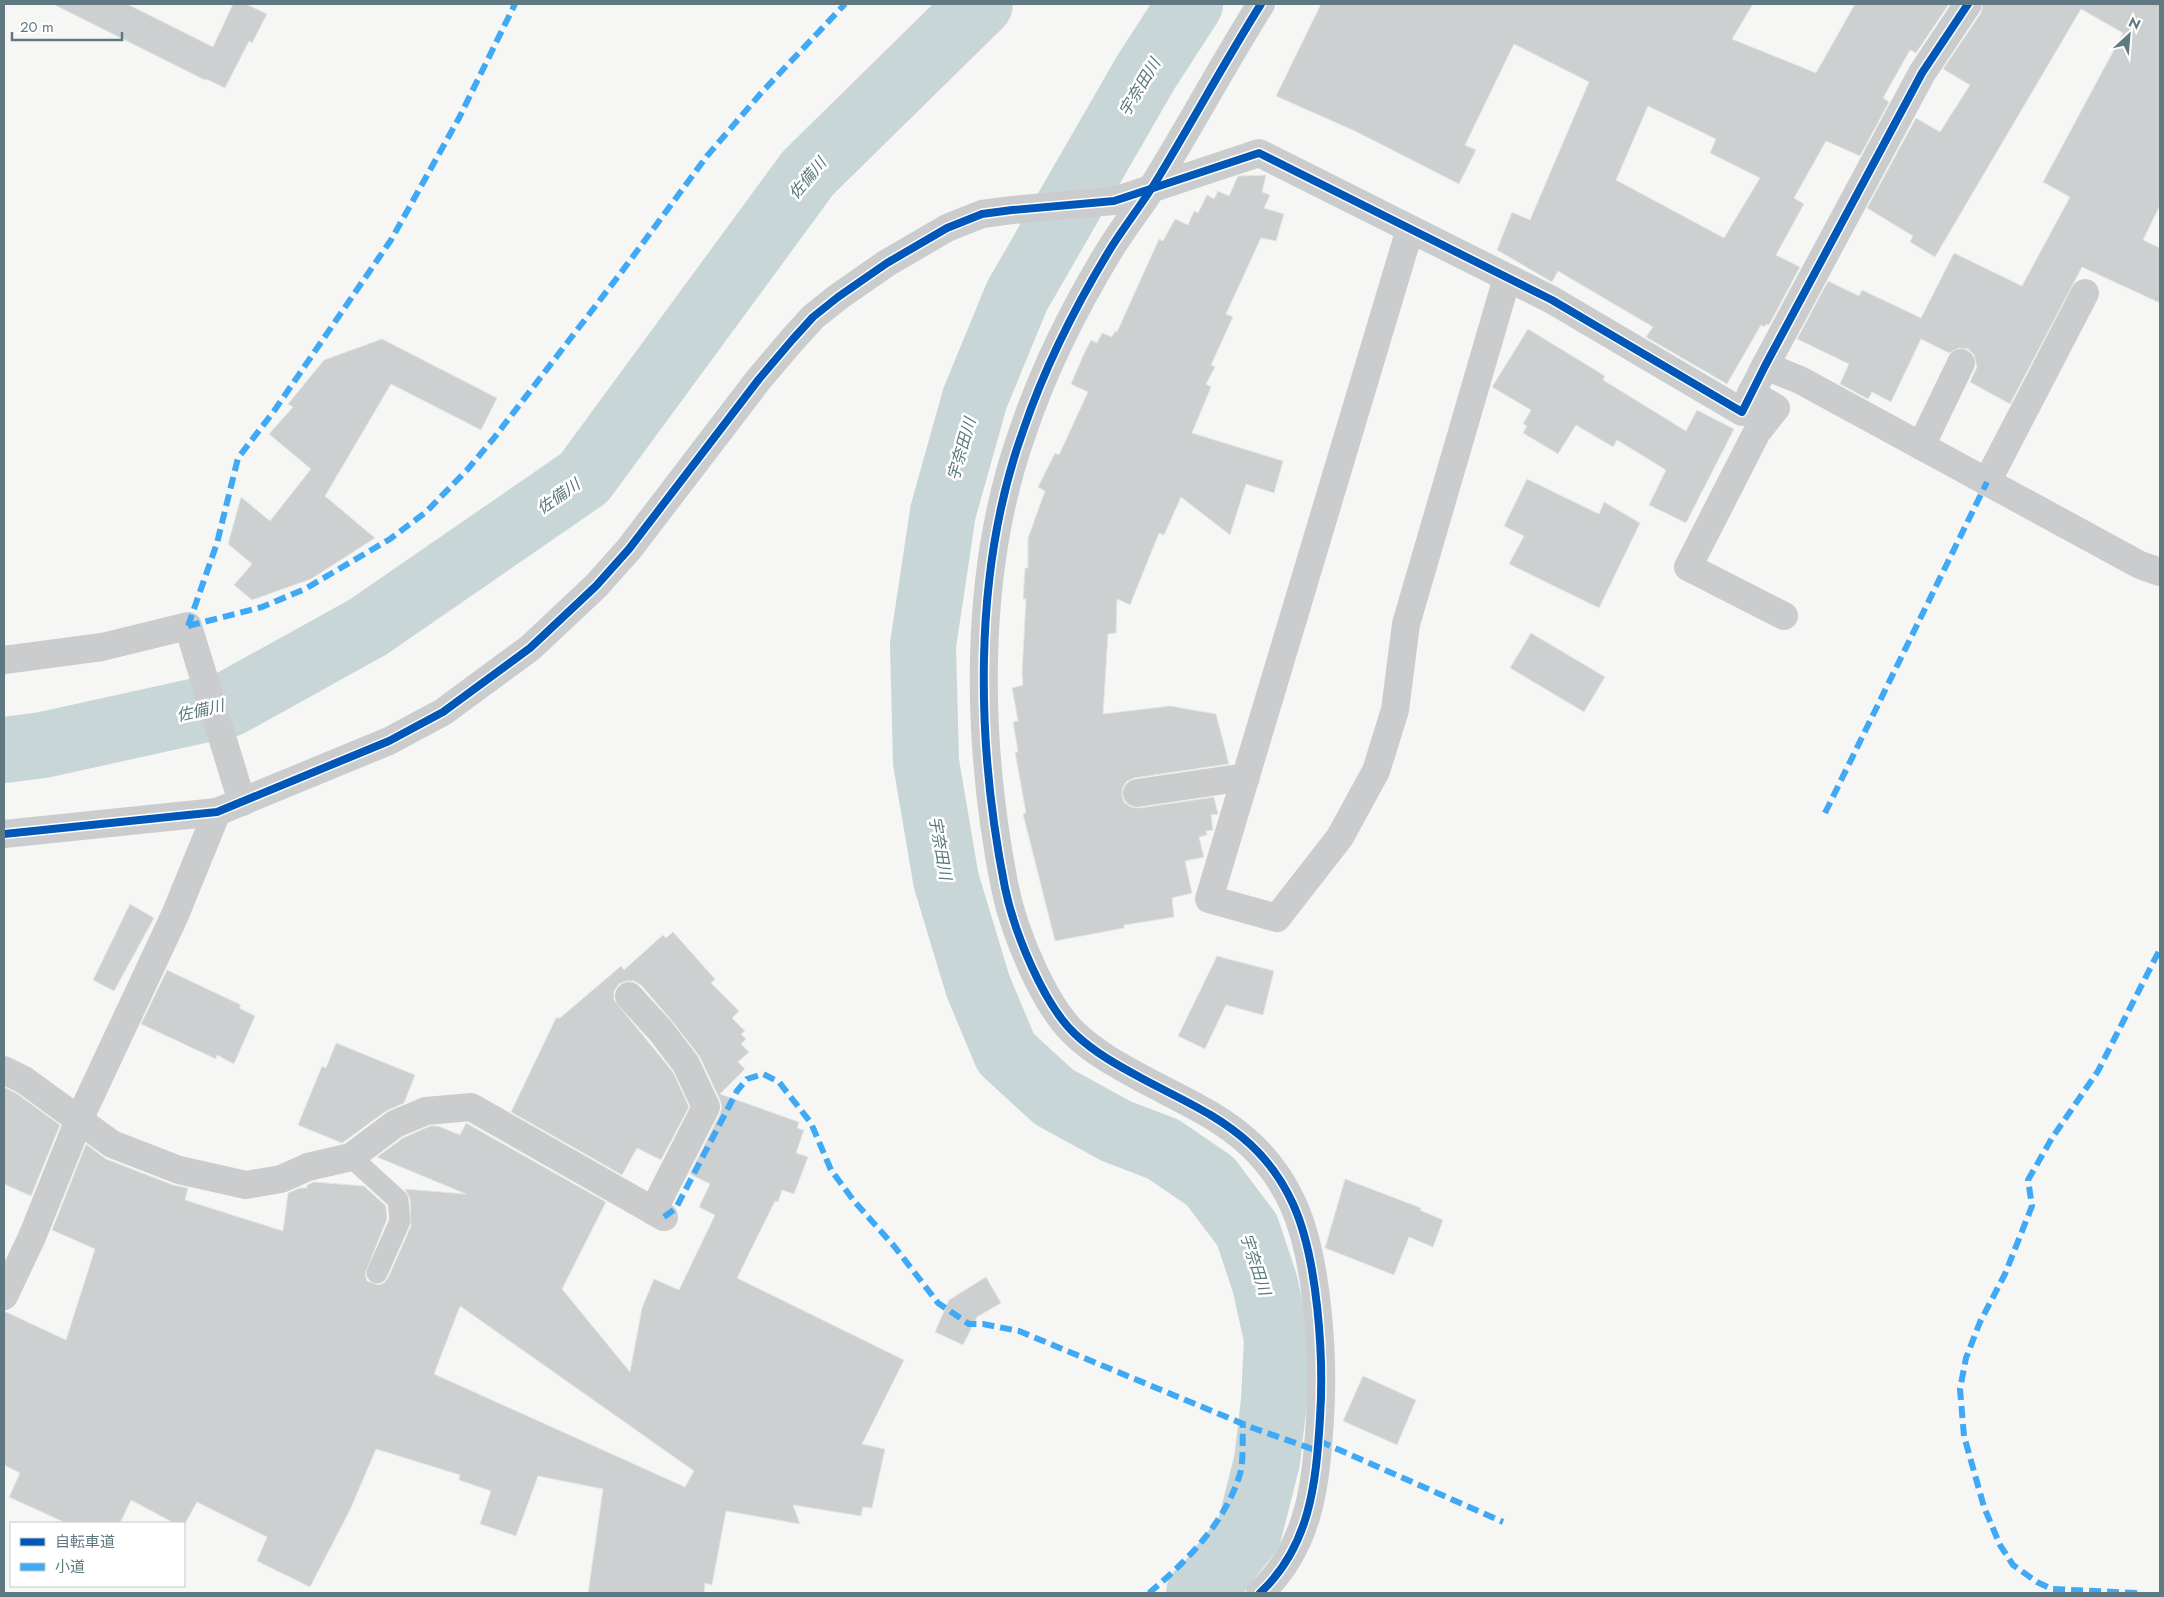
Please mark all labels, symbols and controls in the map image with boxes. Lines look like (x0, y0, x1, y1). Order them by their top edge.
scale bar (12, 10, 122, 42)
north arrow (2104, 10, 2154, 60)
text: N (2125, 12, 2144, 35)
text: 20 m (20, 16, 54, 38)
water label: 宇奈田川 (1113, 52, 1167, 121)
water label: 佐備川 (783, 151, 833, 204)
water label: 宇奈田川 (942, 413, 982, 483)
water label: 佐備川 (532, 472, 586, 520)
water label: 佐備川 (174, 693, 228, 727)
water label: 宇奈田川 (924, 815, 958, 884)
water label: 宇奈田川 (1235, 1230, 1277, 1300)
legend (10, 1522, 185, 1587)
text: 自転車道 (55, 1531, 115, 1553)
text: 小道 (55, 1556, 85, 1578)

